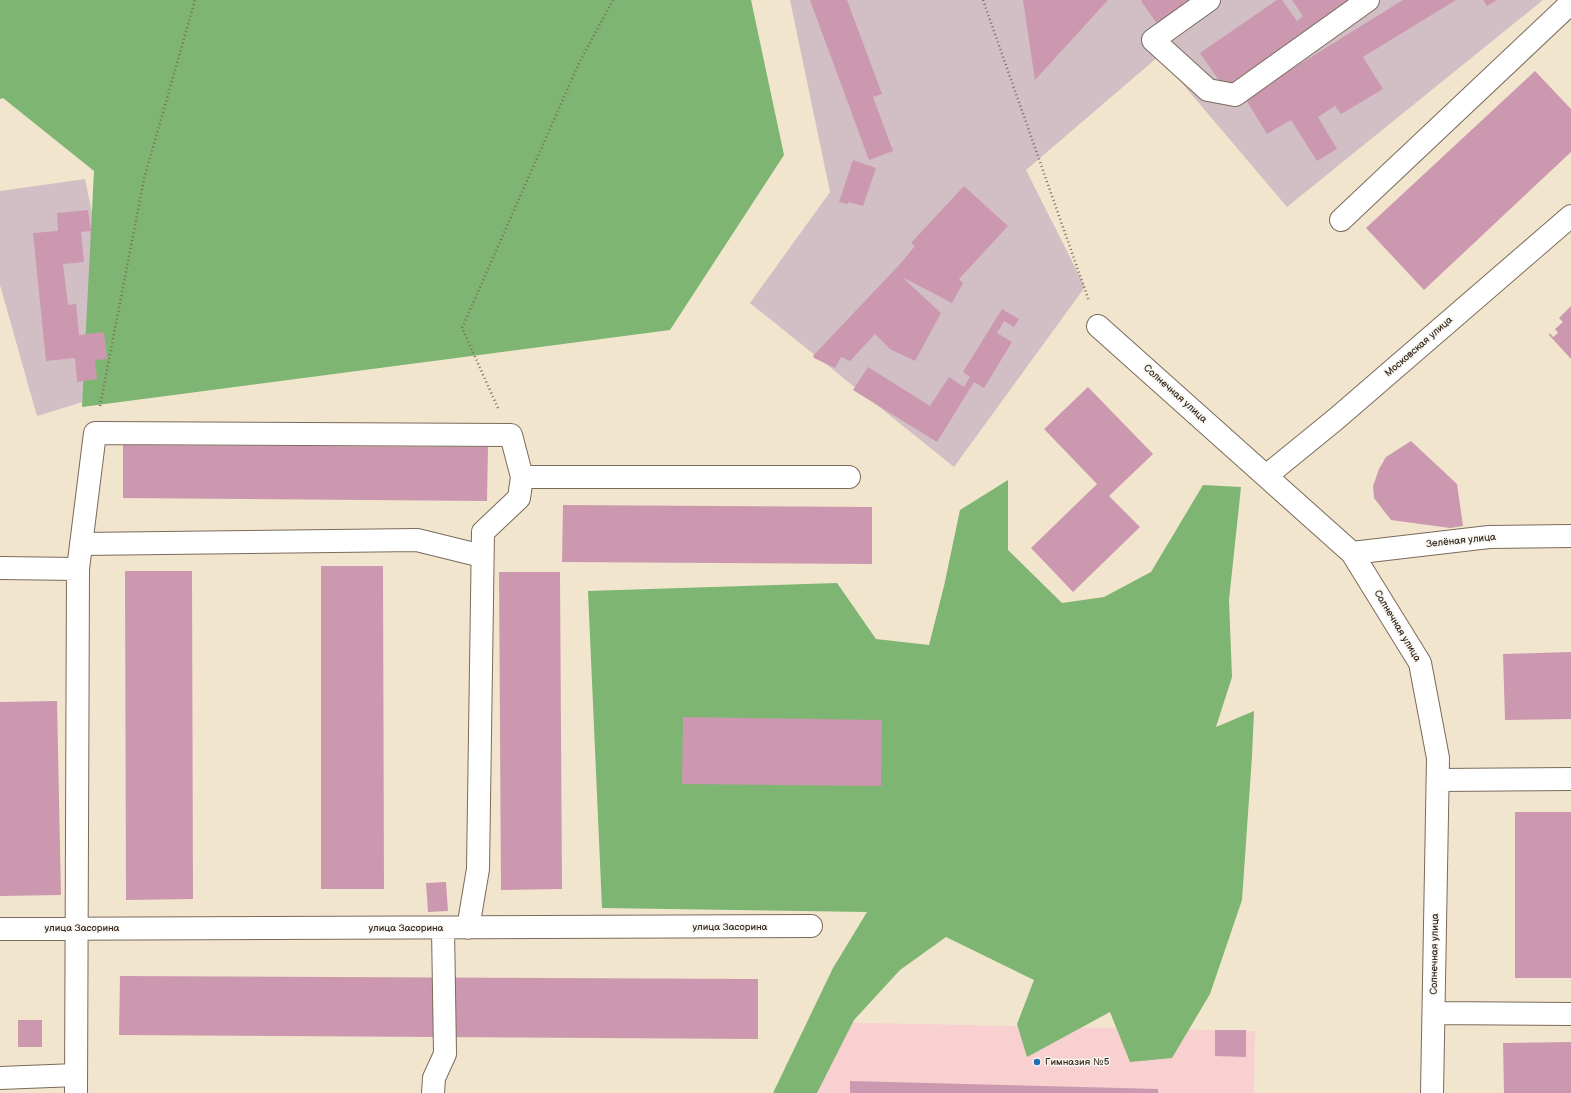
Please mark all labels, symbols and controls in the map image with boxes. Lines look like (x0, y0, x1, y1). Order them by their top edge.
street label: Московская улица (1383, 314, 1455, 380)
street label: Солнечная улица (1141, 362, 1209, 426)
street label: Зелёная улица (1426, 531, 1496, 551)
street label: Солнечная улица (1371, 588, 1423, 664)
street label: Солнечная улица (1428, 913, 1442, 995)
street label: улица Засорина (692, 921, 768, 933)
street label: улица Засорина (44, 922, 120, 934)
street label: улица Засорина (368, 922, 444, 934)
place label: Гимназия №5 (1045, 1056, 1109, 1068)
marker: Гимназия №5 (1032, 1057, 1042, 1067)

